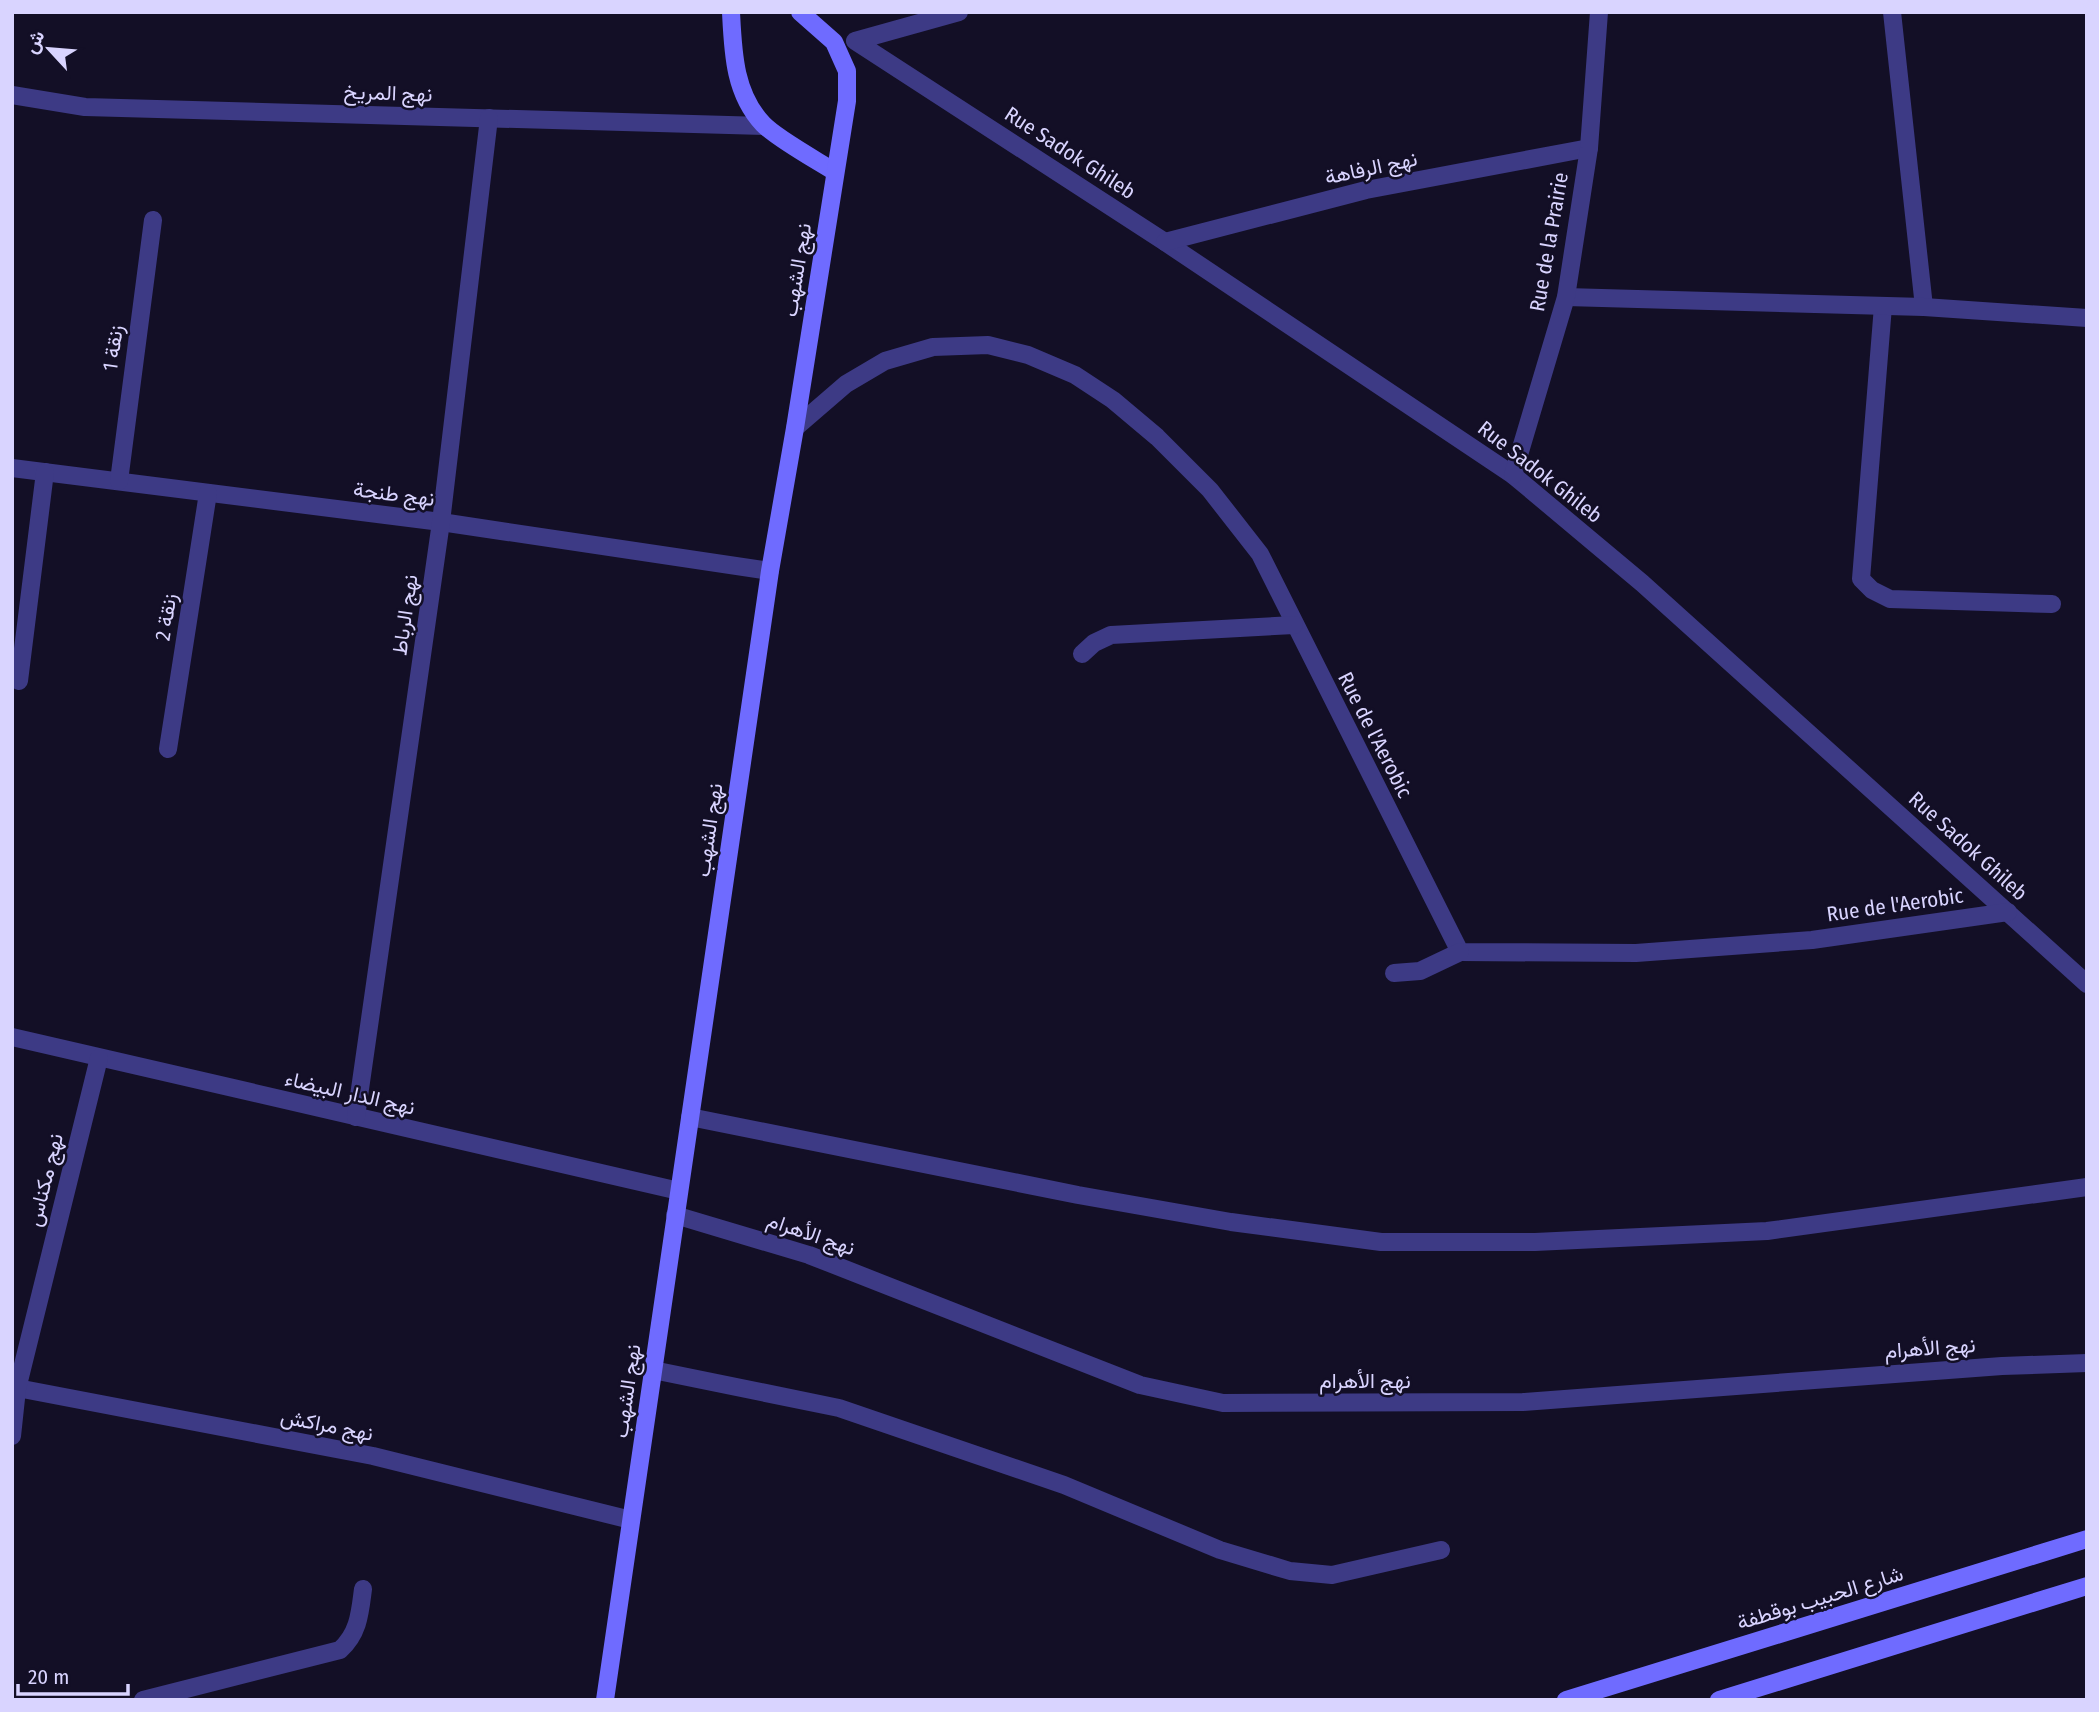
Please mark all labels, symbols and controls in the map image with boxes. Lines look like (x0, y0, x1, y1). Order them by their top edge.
north arrow (14, 14, 84, 84)
text: ش (19, 26, 50, 57)
street label: نهج المريخ (343, 78, 433, 109)
street label: Rue Sadok Ghileb (1000, 101, 1140, 205)
street label: نهج الرفاهة (1322, 146, 1420, 191)
street label: Rue de la Prairie (1524, 170, 1574, 314)
street label: نهج الشهب (777, 221, 818, 319)
street label: زنقة 1 (97, 323, 129, 373)
street label: Rue Sadok Ghileb (1473, 415, 1607, 529)
street label: نهج طنجة (352, 476, 436, 513)
street label: نهج الرباط (386, 573, 425, 657)
street label: زنقة 2 (149, 592, 183, 642)
street label: Rue de l'Aerobic (1332, 668, 1418, 802)
street label: نهج الشهب (690, 781, 729, 879)
street label: Rue Sadok Ghileb (1903, 786, 2033, 906)
street label: Rue de l'Aerobic (1825, 883, 1965, 927)
street label: نهج الدار البيضاء (282, 1065, 418, 1122)
street label: نهج مكناس (21, 1131, 70, 1230)
street label: نهج الأهرام (763, 1207, 858, 1262)
street label: نهج الأهرام (1884, 1332, 1976, 1365)
street label: نهج الشهب (608, 1342, 647, 1440)
street label: نهج الأهرام (1319, 1368, 1411, 1395)
street label: نهج مراكش (278, 1403, 376, 1448)
street label: شارع الحبيب بوقطفة (1734, 1560, 1907, 1637)
scale bar (18, 1652, 128, 1696)
text: 20 m (28, 1664, 69, 1690)

